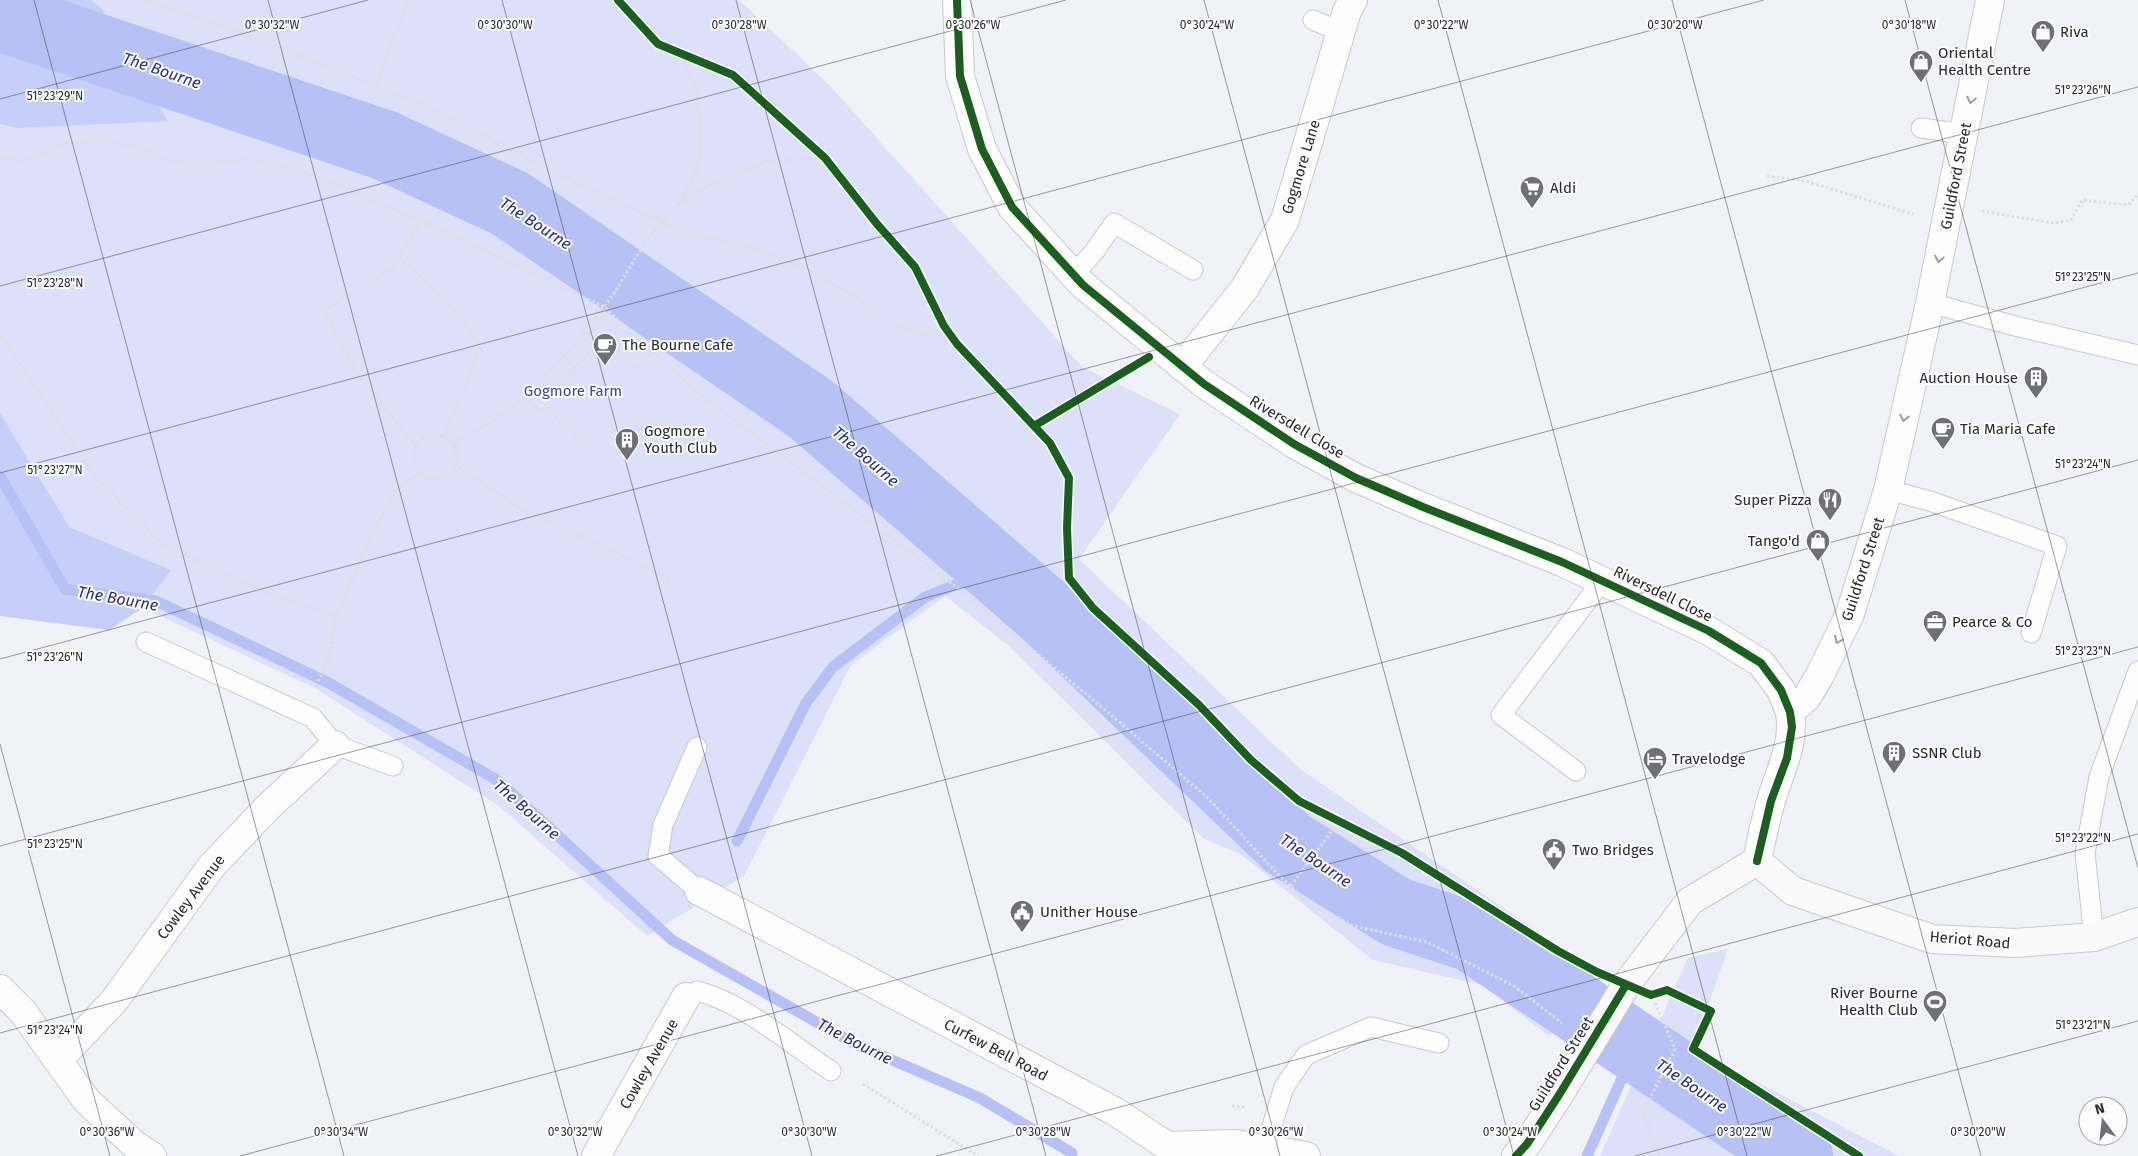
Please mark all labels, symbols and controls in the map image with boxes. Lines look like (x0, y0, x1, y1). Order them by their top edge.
text: 0°30'32"W (245, 18, 299, 32)
text: 0°30'30"W (477, 18, 533, 32)
text: 0°30'28"W (711, 18, 767, 32)
text: 0°30'26"W (946, 18, 1001, 32)
text: 0°30'24"W (1180, 18, 1234, 32)
text: 0°30'22"W (1414, 18, 1468, 32)
text: 0°30'20"W (1647, 18, 1703, 32)
text: 0°30'18"W (1882, 18, 1936, 32)
shop icon: Riva (2030, 19, 2056, 53)
place label: Riva (2060, 23, 2089, 41)
place label: Oriental Health Centre (1938, 44, 2031, 79)
water label: The Bourne (120, 48, 204, 93)
shop icon: Oriental Health Centre (1908, 49, 1934, 83)
text: 51°23'26"N (2055, 83, 2111, 97)
text: 51°23'29"N (27, 89, 83, 103)
one-way arrow (1966, 95, 1977, 104)
street label: Gogmore Lane (1278, 118, 1324, 216)
street label: Guildford Street (1937, 121, 1975, 231)
supermarket icon: Aldi (1519, 175, 1545, 209)
place label: Aldi (1550, 179, 1576, 197)
water label: The Bourne (496, 193, 575, 254)
one-way arrow (1934, 254, 1945, 263)
text: 51°23'25"N (2055, 270, 2111, 284)
text: 51°23'28"N (27, 276, 83, 290)
cafe icon: The Bourne Cafe (592, 332, 618, 366)
place label: The Bourne Cafe (622, 336, 734, 354)
building icon: Auction House (2023, 365, 2049, 399)
place label: Auction House (1919, 369, 2018, 387)
park label: Gogmore Farm (524, 382, 622, 400)
street label: Riversdell Close (1246, 392, 1348, 462)
one-way arrow (1900, 413, 1910, 422)
cafe icon: Tia Maria Cafe (1930, 416, 1956, 450)
place label: Tia Maria Cafe (1960, 420, 2056, 438)
place label: Gogmore Youth Club (644, 422, 717, 457)
water label: The Bourne (829, 422, 903, 490)
building icon: Gogmore Youth Club (614, 427, 640, 461)
text: 51°23'24"N (2055, 457, 2111, 471)
text: 51°23'27"N (27, 463, 83, 477)
restaurant icon: Super Pizza (1817, 487, 1843, 521)
place label: Super Pizza (1734, 491, 1812, 509)
street label: Guildford Street (1838, 514, 1888, 623)
shop icon: Tango'd (1805, 528, 1831, 562)
place label: Tango'd (1748, 532, 1800, 550)
street label: Riversdell Close (1611, 562, 1715, 626)
water label: The Bourne (76, 582, 160, 615)
office icon: Pearce & Co (1922, 609, 1948, 643)
place label: Pearce & Co (1952, 613, 2033, 631)
one-way arrow (1834, 635, 1844, 644)
text: 51°23'23"N (2055, 644, 2111, 658)
text: 51°23'26"N (27, 650, 83, 664)
building icon: SSNR Club (1881, 740, 1907, 774)
place label: SSNR Club (1912, 744, 1982, 762)
hotel icon: Travelodge (1642, 746, 1668, 780)
place label: Travelodge (1672, 750, 1746, 768)
water label: The Bourne (490, 775, 564, 843)
water label: The Bourne (1277, 830, 1355, 891)
text: 51°23'22"N (2055, 831, 2111, 845)
text: 51°23'25"N (27, 837, 83, 851)
public building icon: Two Bridges (1541, 837, 1567, 871)
place label: Two Bridges (1572, 841, 1654, 859)
street label: Cowley Avenue (153, 851, 229, 943)
public building icon: Unither House (1009, 899, 1035, 933)
place label: Unither House (1040, 903, 1138, 921)
street label: Heriot Road (1929, 927, 2011, 953)
place label: River Bourne Health Club (1830, 984, 1918, 1019)
sports icon: River Bourne Health Club (1922, 989, 1948, 1023)
street label: Guildford Street (1525, 1013, 1598, 1115)
water label: The Bourne (814, 1014, 895, 1068)
street label: Curfew Bell Road (941, 1015, 1051, 1085)
street label: Cowley Avenue (616, 1016, 682, 1112)
text: 51°23'21"N (2055, 1018, 2111, 1032)
text: 51°23'24"N (27, 1023, 83, 1037)
water label: The Bourne (1653, 1055, 1731, 1116)
north arrow (2078, 1096, 2128, 1146)
text: N (2093, 1100, 2106, 1118)
text: 0°30'36"W (79, 1125, 135, 1139)
text: 0°30'34"W (314, 1125, 368, 1139)
text: 0°30'32"W (548, 1125, 602, 1139)
text: 0°30'30"W (781, 1125, 837, 1139)
text: 0°30'28"W (1015, 1125, 1071, 1139)
text: 0°30'26"W (1249, 1125, 1304, 1139)
text: 0°30'24"W (1483, 1125, 1537, 1139)
text: 0°30'22"W (1717, 1125, 1771, 1139)
text: 0°30'20"W (1950, 1125, 2006, 1139)

